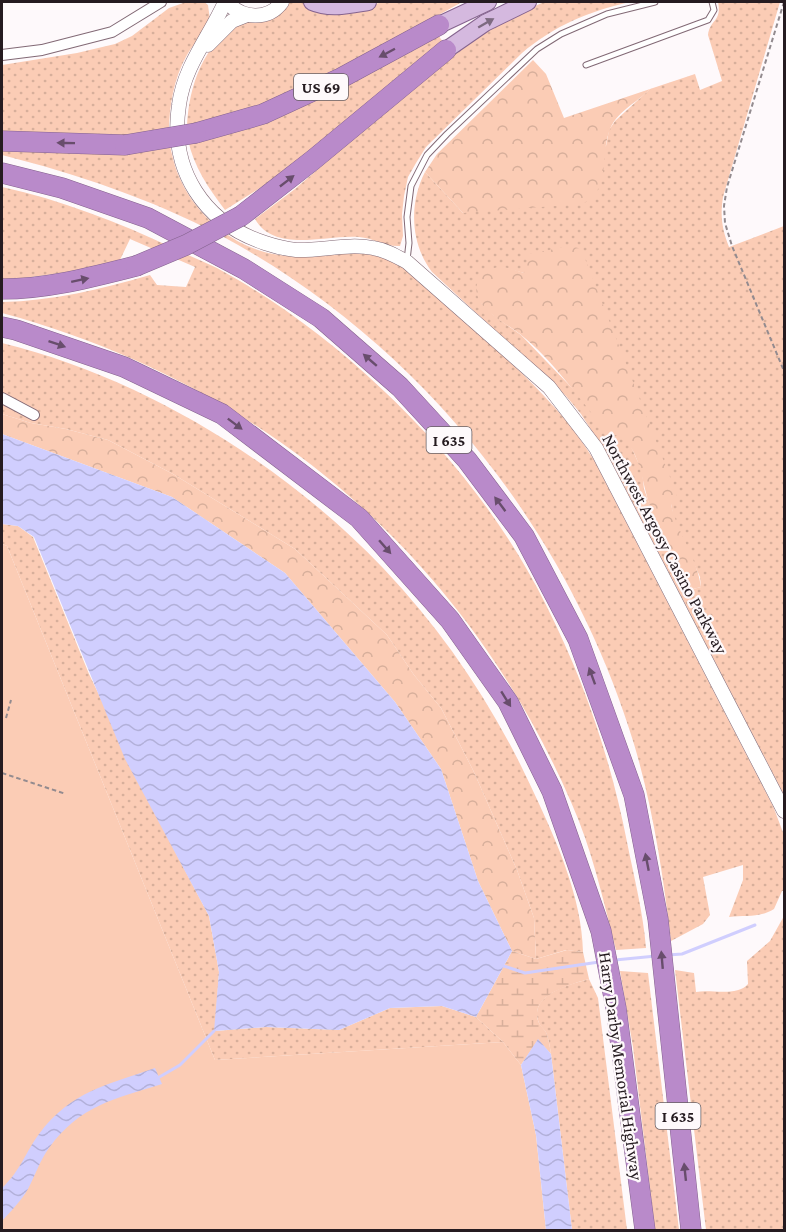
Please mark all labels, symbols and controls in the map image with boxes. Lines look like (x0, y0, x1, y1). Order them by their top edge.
one-way arrow (478, 18, 494, 29)
one-way arrow (379, 48, 396, 58)
road number: US 69 (294, 74, 348, 100)
one-way arrow (57, 138, 76, 148)
one-way arrow (279, 174, 295, 187)
one-way arrow (71, 275, 90, 284)
one-way arrow (48, 340, 66, 350)
one-way arrow (363, 354, 378, 367)
one-way arrow (227, 417, 242, 429)
road number: I 635 (426, 427, 472, 453)
street label: Northwest Argosy Casino Parkway (598, 430, 732, 658)
one-way arrow (494, 497, 506, 513)
one-way arrow (378, 539, 391, 554)
one-way arrow (586, 667, 596, 685)
one-way arrow (500, 691, 512, 707)
one-way arrow (642, 852, 651, 871)
street label: Harry Darby Memorial Highway (595, 950, 647, 1182)
one-way arrow (657, 951, 667, 970)
road number: I 635 (656, 1103, 700, 1129)
one-way arrow (680, 1163, 689, 1182)

